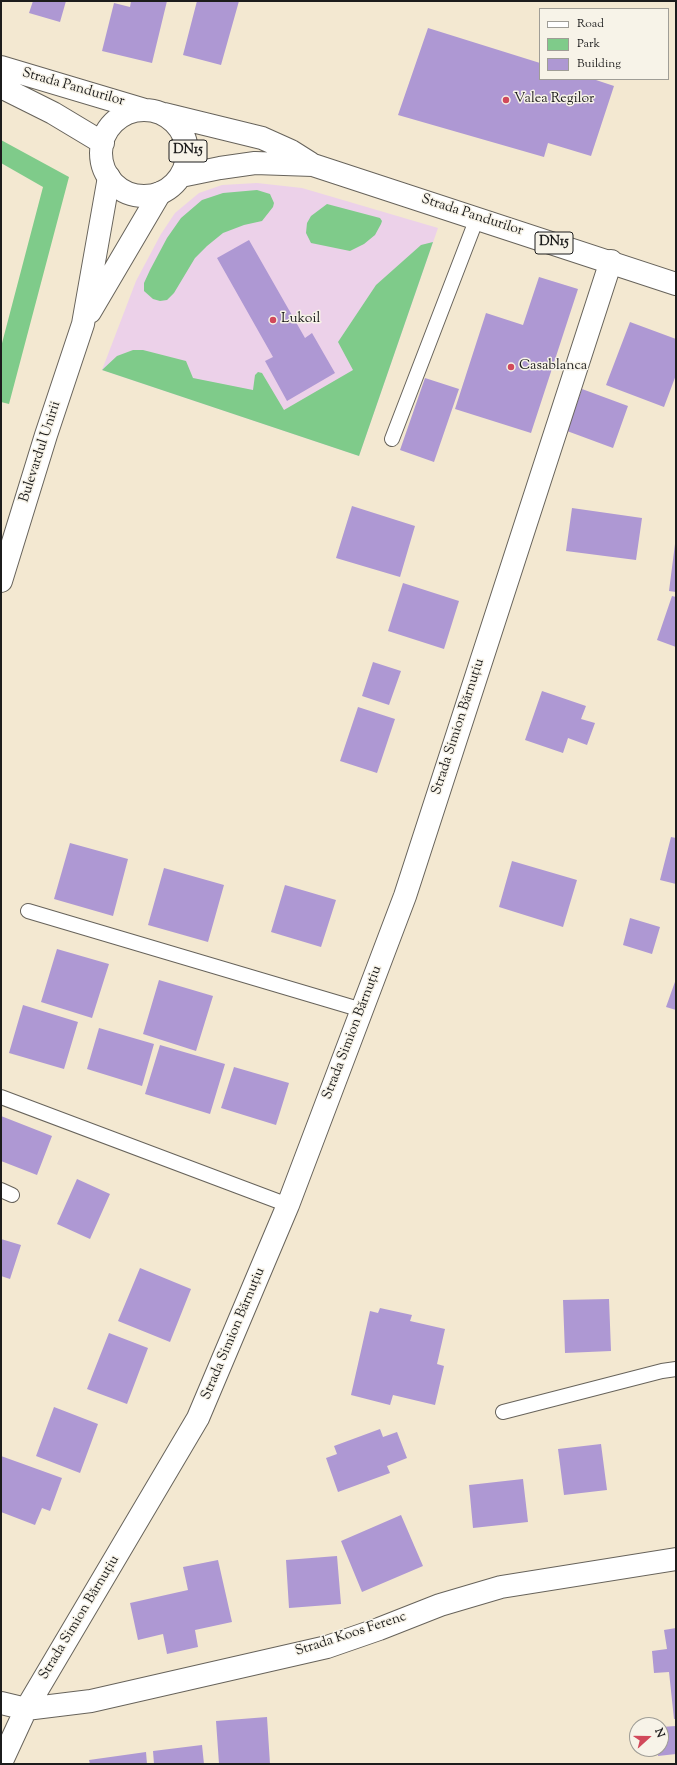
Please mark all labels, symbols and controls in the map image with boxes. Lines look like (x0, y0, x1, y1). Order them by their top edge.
legend (539, 8, 669, 80)
text: Road (577, 15, 604, 33)
text: Park (577, 35, 600, 53)
text: Building (577, 55, 621, 73)
street label: Strada Pandurilor (20, 65, 126, 111)
place label: Valea Regilor (514, 92, 594, 108)
marker: Valea Regilor (501, 95, 511, 105)
road number: DN15 (169, 140, 207, 162)
street label: Strada Pandurilor (419, 192, 525, 240)
road number: DN15 (535, 232, 573, 254)
place label: Lukoil (281, 312, 320, 328)
marker: Lukoil (268, 315, 278, 325)
place label: Casablanca (519, 359, 587, 375)
marker: Casablanca (506, 362, 516, 372)
street label: Bulevardul Unirii (17, 399, 65, 505)
street label: Strada Simion Bărnuțiu (429, 657, 489, 797)
street label: Strada Simion Bărnuțiu (320, 964, 386, 1102)
street label: Strada Simion Bărnuțiu (199, 1265, 269, 1403)
street label: Strada Simion Bărnuțiu (36, 1553, 124, 1683)
street label: Strada Koos Ferenc (293, 1609, 409, 1661)
north arrow (629, 1717, 669, 1757)
text: N (650, 1726, 668, 1740)

